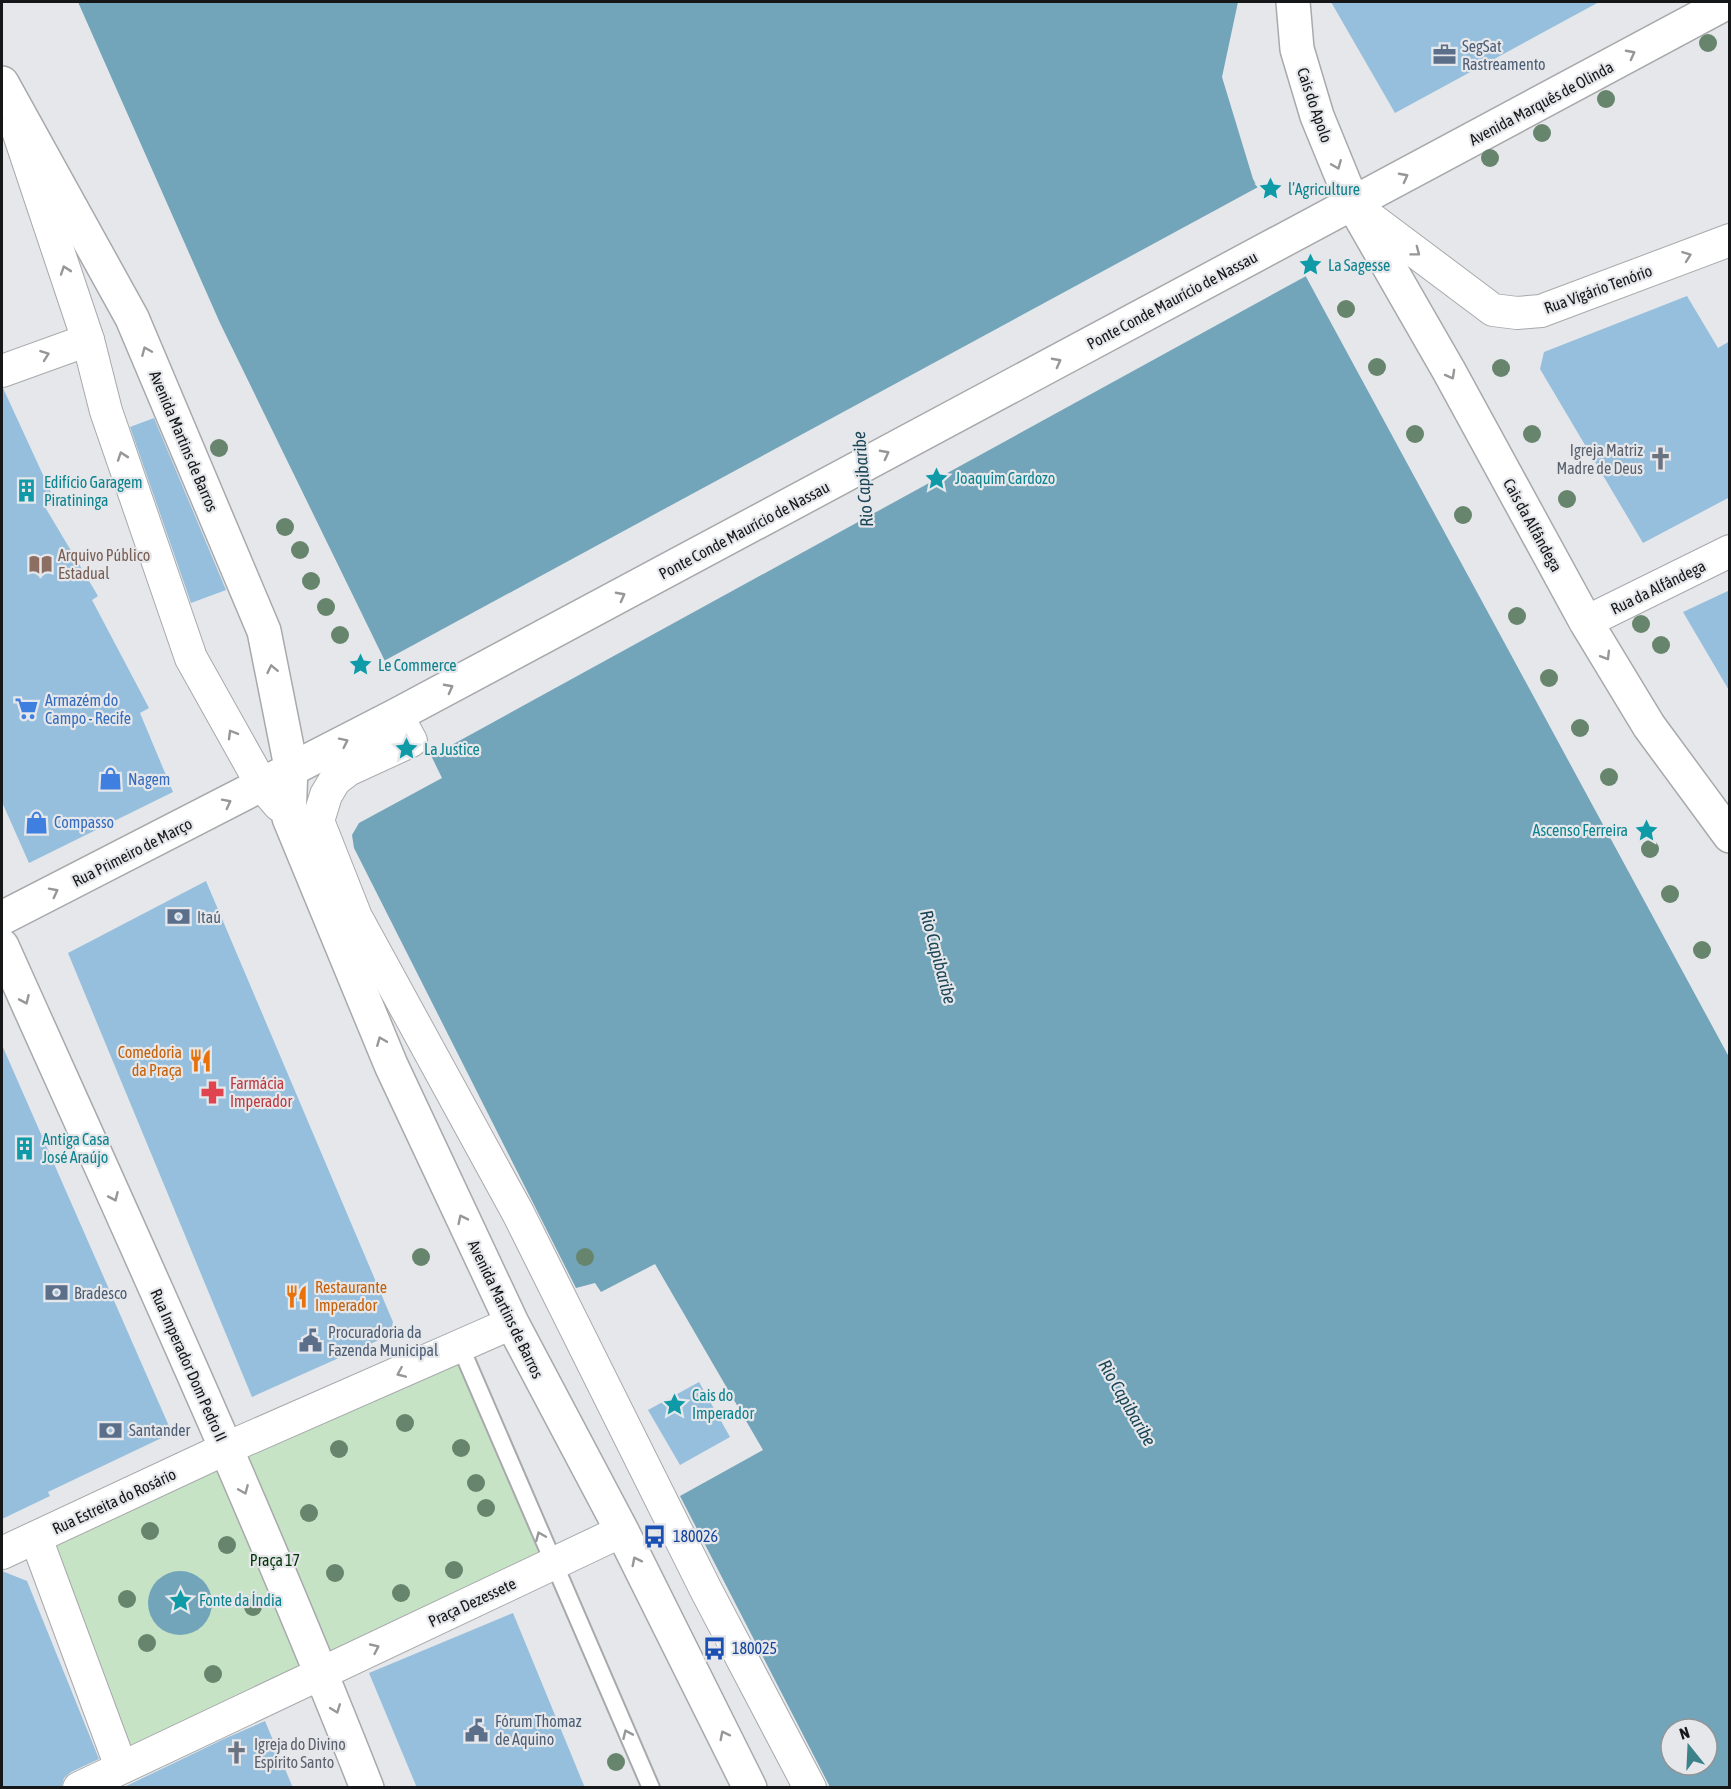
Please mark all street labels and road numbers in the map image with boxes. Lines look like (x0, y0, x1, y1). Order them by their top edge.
street label: Avenida Marquês de Olinda (1466, 57, 1617, 150)
street label: Cais do Apolo (1293, 65, 1336, 145)
street label: Ponte Conde Maurício de Nassau (1084, 247, 1260, 353)
street label: Rua Vigário Tenório (1542, 261, 1655, 318)
street label: Avenida Martins de Barros (146, 368, 222, 515)
street label: Cais da Alfândega (1499, 475, 1566, 575)
street label: Ponte Conde Maurício de Nassau (656, 477, 832, 583)
street label: Rua da Alfândega (1608, 556, 1709, 619)
street label: Rua Primeiro de Março (69, 814, 195, 891)
street label: Avenida Martins de Barros (465, 1237, 547, 1381)
street label: Rua Imperador Dom Pedro II (146, 1286, 231, 1444)
street label: Rua Estreita do Rosário (49, 1464, 179, 1538)
street label: Praça Dezessete (425, 1574, 519, 1631)

